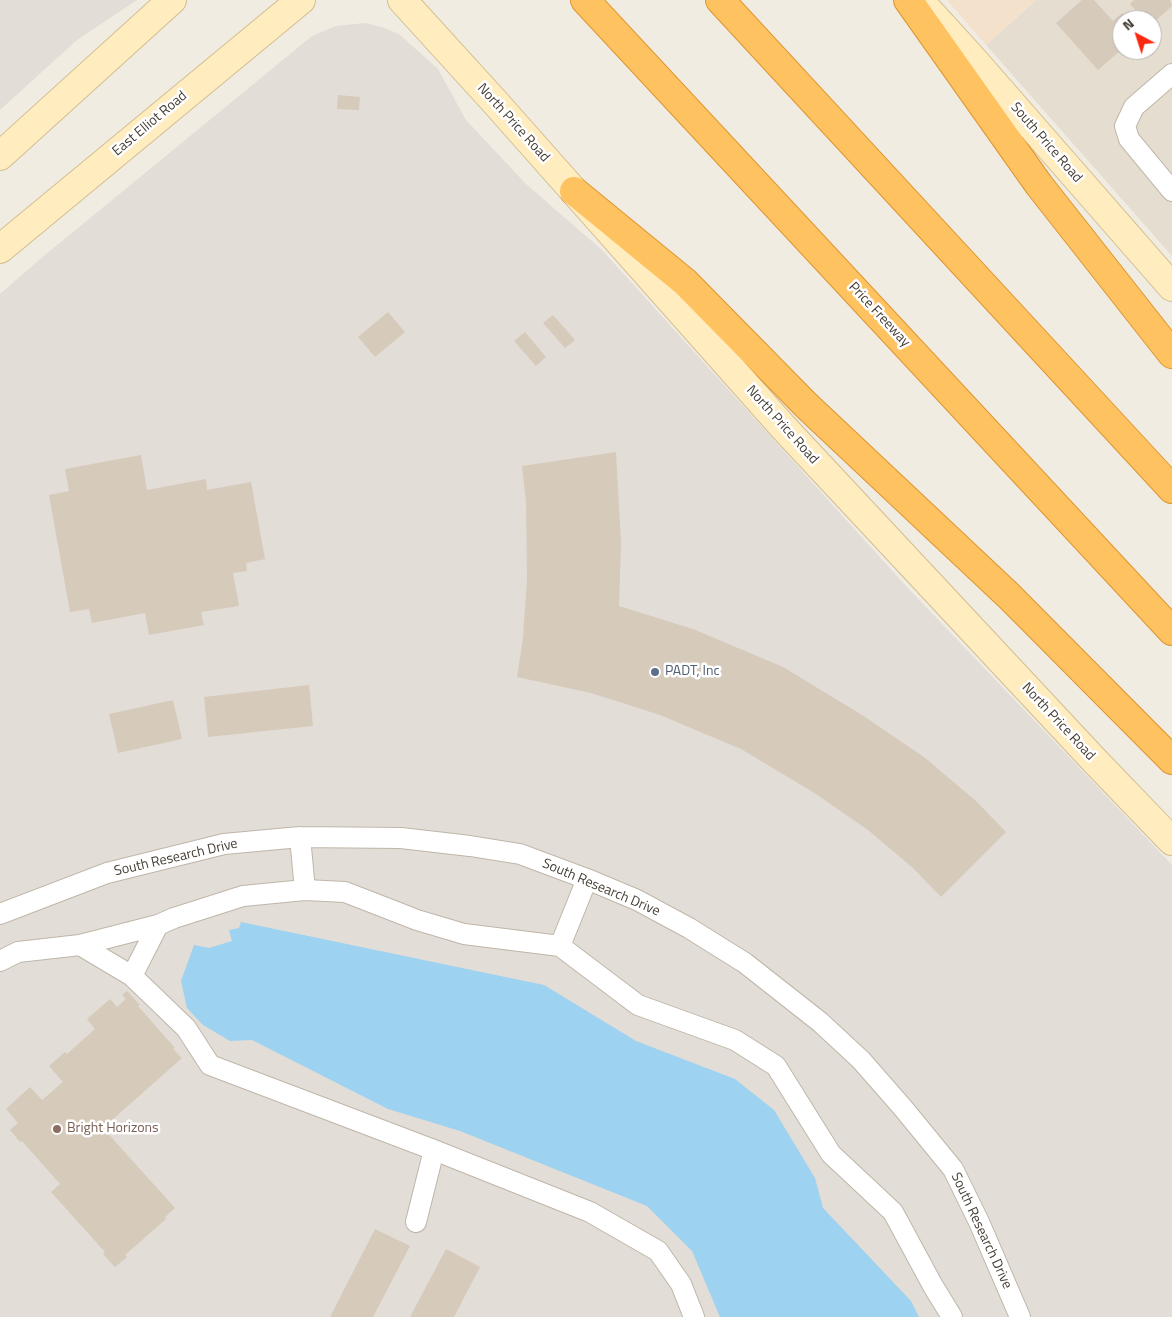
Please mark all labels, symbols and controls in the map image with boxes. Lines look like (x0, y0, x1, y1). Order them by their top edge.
north arrow (1112, 10, 1162, 60)
text: N (1117, 13, 1138, 35)
street label: North Price Road (473, 80, 553, 166)
street label: East Elliot Road (109, 88, 191, 160)
street label: South Price Road (1007, 100, 1085, 186)
street label: Price Freeway (845, 279, 913, 351)
street label: North Price Road (742, 382, 822, 468)
place label: PADT, Inc (665, 664, 720, 680)
marker: PADT, Inc (649, 666, 661, 678)
street label: North Price Road (1018, 680, 1098, 764)
street label: South Research Drive (113, 836, 239, 880)
street label: South Research Drive (540, 856, 662, 920)
place label: Bright Horizons (67, 1121, 159, 1137)
marker: Bright Horizons (51, 1123, 63, 1135)
street label: South Research Drive (947, 1170, 1015, 1292)

